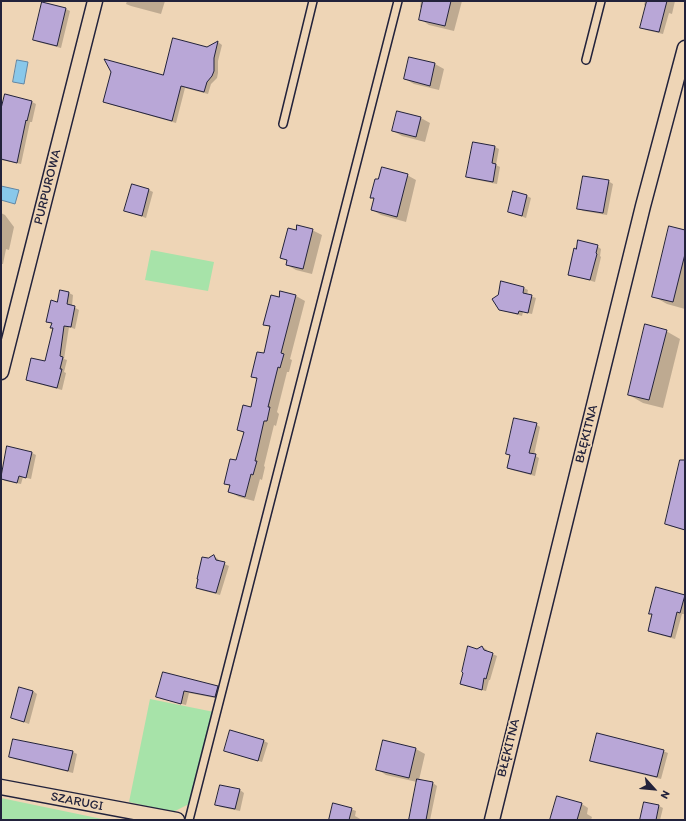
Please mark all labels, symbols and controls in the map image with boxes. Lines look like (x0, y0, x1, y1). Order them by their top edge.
street label: PURPUROWA (31, 148, 65, 226)
street label: BŁĘKITNA (572, 403, 602, 465)
street label: BŁĘKITNA (494, 717, 524, 779)
north arrow (634, 769, 674, 809)
text: N (658, 788, 673, 801)
street label: SZARUGI (49, 789, 105, 815)

